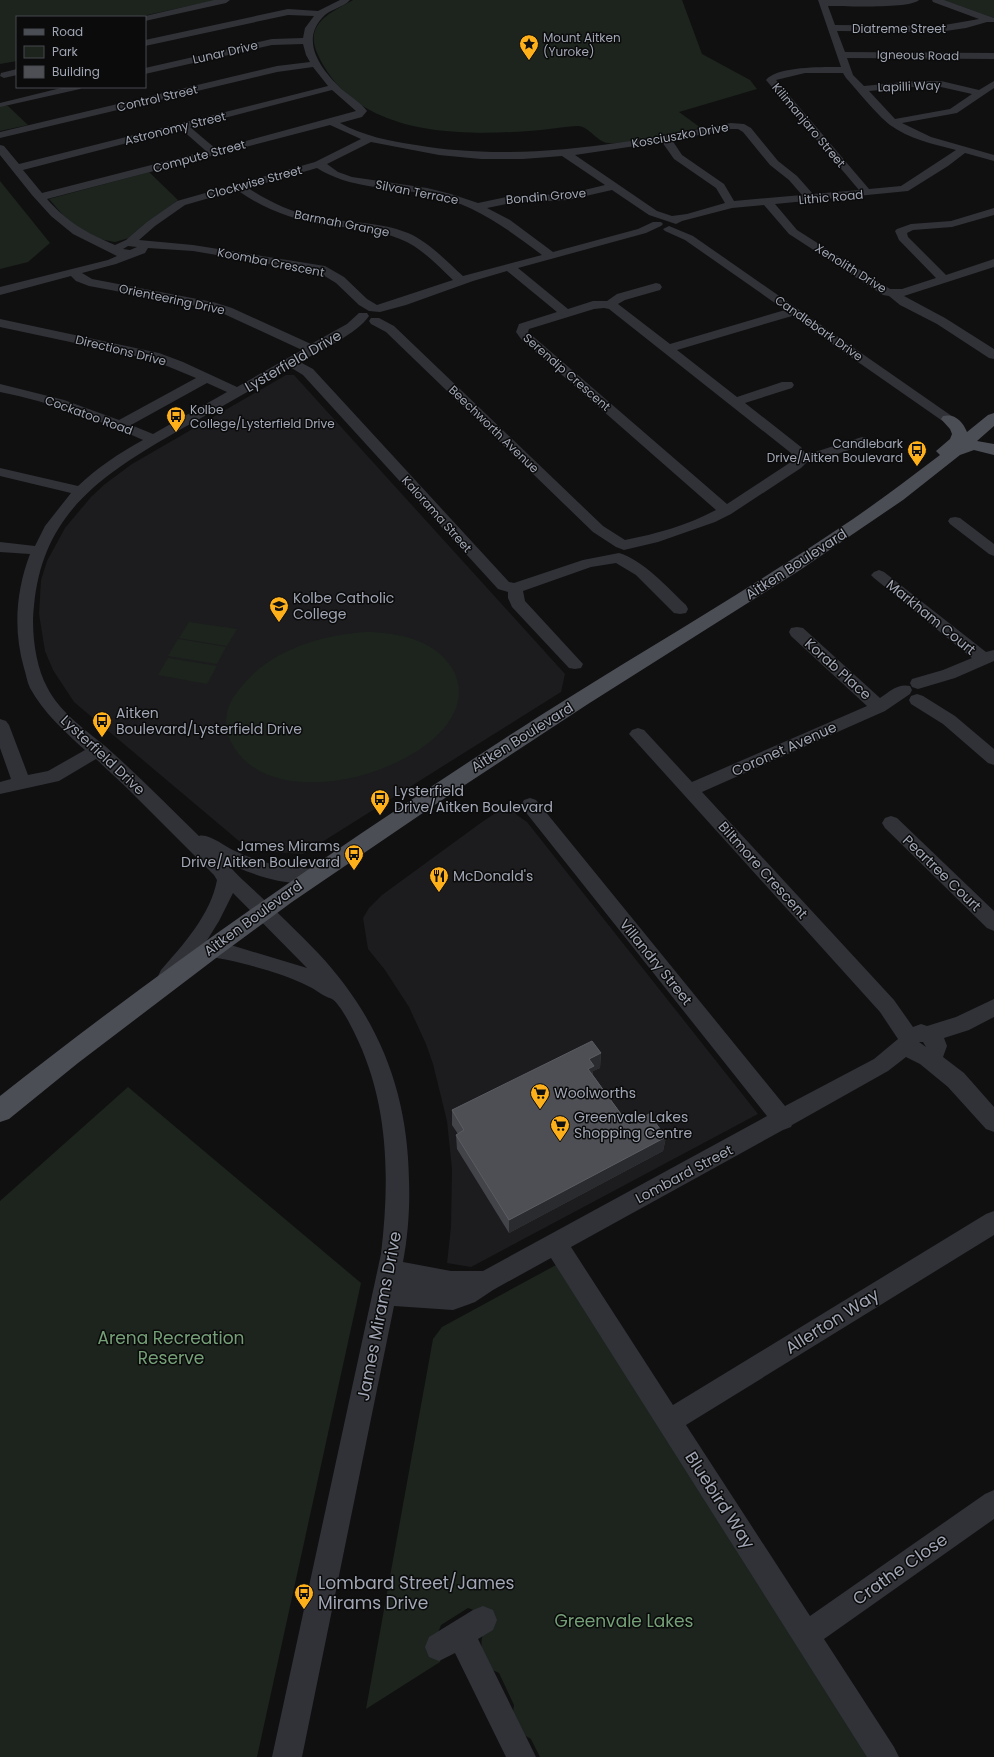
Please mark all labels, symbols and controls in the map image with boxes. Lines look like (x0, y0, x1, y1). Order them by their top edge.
legend (16, 16, 146, 88)
street label: Diatreme Street (852, 20, 946, 37)
text: Road (52, 23, 83, 40)
place label: Mount Aitken (Yuroke) (543, 29, 621, 60)
place icon: Mount Aitken (Yuroke) (518, 33, 540, 61)
street label: Lunar Drive (191, 36, 259, 68)
text: Park (52, 43, 79, 60)
street label: Igneous Road (877, 46, 959, 64)
text: Building (52, 63, 100, 80)
street label: Lapilli Way (877, 76, 941, 96)
street label: Kilimanjaro Street (768, 79, 850, 171)
street label: Control Street (115, 80, 199, 116)
street label: Astronomy Street (123, 107, 227, 149)
street label: Kosciuszko Drive (630, 118, 730, 152)
street label: Compute Street (151, 135, 247, 177)
street label: Clockwise Street (204, 161, 304, 203)
street label: Silvan Terrace (374, 176, 460, 208)
street label: Bondin Grove (505, 184, 587, 208)
street label: Lithic Road (798, 186, 864, 208)
street label: Barmah Grange (293, 205, 391, 241)
street label: Xenolith Drive (812, 239, 890, 297)
street label: Koomba Crescent (216, 243, 326, 281)
street label: Orienteering Drive (118, 279, 226, 319)
street label: Candlebark Drive (772, 291, 866, 365)
street label: Lysterfield Drive (241, 325, 345, 397)
street label: Serendip Crescent (520, 329, 614, 415)
street label: Directions Drive (74, 331, 168, 369)
street label: Beechworth Avenue (445, 381, 543, 477)
street label: Cockatoo Road (43, 391, 135, 439)
place label: Kolbe College/Lysterfield Drive (190, 401, 335, 432)
bus stop icon: Kolbe College/Lysterfield Drive (165, 405, 187, 433)
place label: Candlebark Drive/Aitken Boulevard (767, 435, 904, 466)
bus stop icon: Candlebark Drive/Aitken Boulevard (906, 439, 928, 467)
street label: Kalorama Street (398, 472, 476, 556)
street label: Aitken Boulevard (741, 524, 851, 604)
street label: Markham Court (882, 575, 980, 659)
place label: Kolbe Catholic College (293, 588, 394, 624)
school or university icon: Kolbe Catholic College (268, 595, 290, 623)
street label: Korab Place (800, 634, 876, 705)
street label: Aitken Boulevard (467, 697, 577, 777)
place label: Aitken Boulevard/Lysterfield Drive (116, 703, 302, 739)
bus stop icon: Aitken Boulevard/Lysterfield Drive (91, 710, 113, 738)
street label: Lysterfield Drive (56, 711, 150, 800)
street label: Coronet Avenue (728, 717, 840, 781)
place label: Lysterfield Drive/Aitken Boulevard (394, 781, 553, 817)
bus stop icon: Lysterfield Drive/Aitken Boulevard (369, 788, 391, 816)
street label: Biltmore Crescent (714, 817, 812, 923)
street label: Peartree Court (898, 830, 986, 916)
place label: James Mirams Drive/Aitken Boulevard (181, 836, 340, 872)
bus stop icon: James Mirams Drive/Aitken Boulevard (343, 843, 365, 871)
restaurant icon: McDonald's (428, 865, 450, 893)
place label: McDonald's (453, 866, 533, 886)
street label: Aitken Boulevard (200, 875, 306, 961)
street label: Villandry Street (615, 915, 697, 1009)
supermarket icon: Woolworths (529, 1082, 551, 1110)
place label: Woolworths (554, 1083, 636, 1103)
place label: Greenvale Lakes Shopping Centre (574, 1107, 692, 1143)
supermarket icon: Greenvale Lakes Shopping Centre (549, 1114, 571, 1142)
street label: Lombard Street (632, 1140, 736, 1208)
street label: James Mirams Drive (351, 1229, 407, 1403)
street label: Allerton Way (780, 1282, 884, 1359)
park label: Arena Recreation Reserve (98, 1326, 244, 1370)
street label: Bluebird Way (680, 1447, 761, 1554)
street label: Crathe Close (848, 1527, 952, 1611)
place label: Lombard Street/James Mirams Drive (318, 1571, 514, 1615)
bus stop icon: Lombard Street/James Mirams Drive (293, 1582, 315, 1610)
park label: Greenvale Lakes (555, 1609, 693, 1633)

